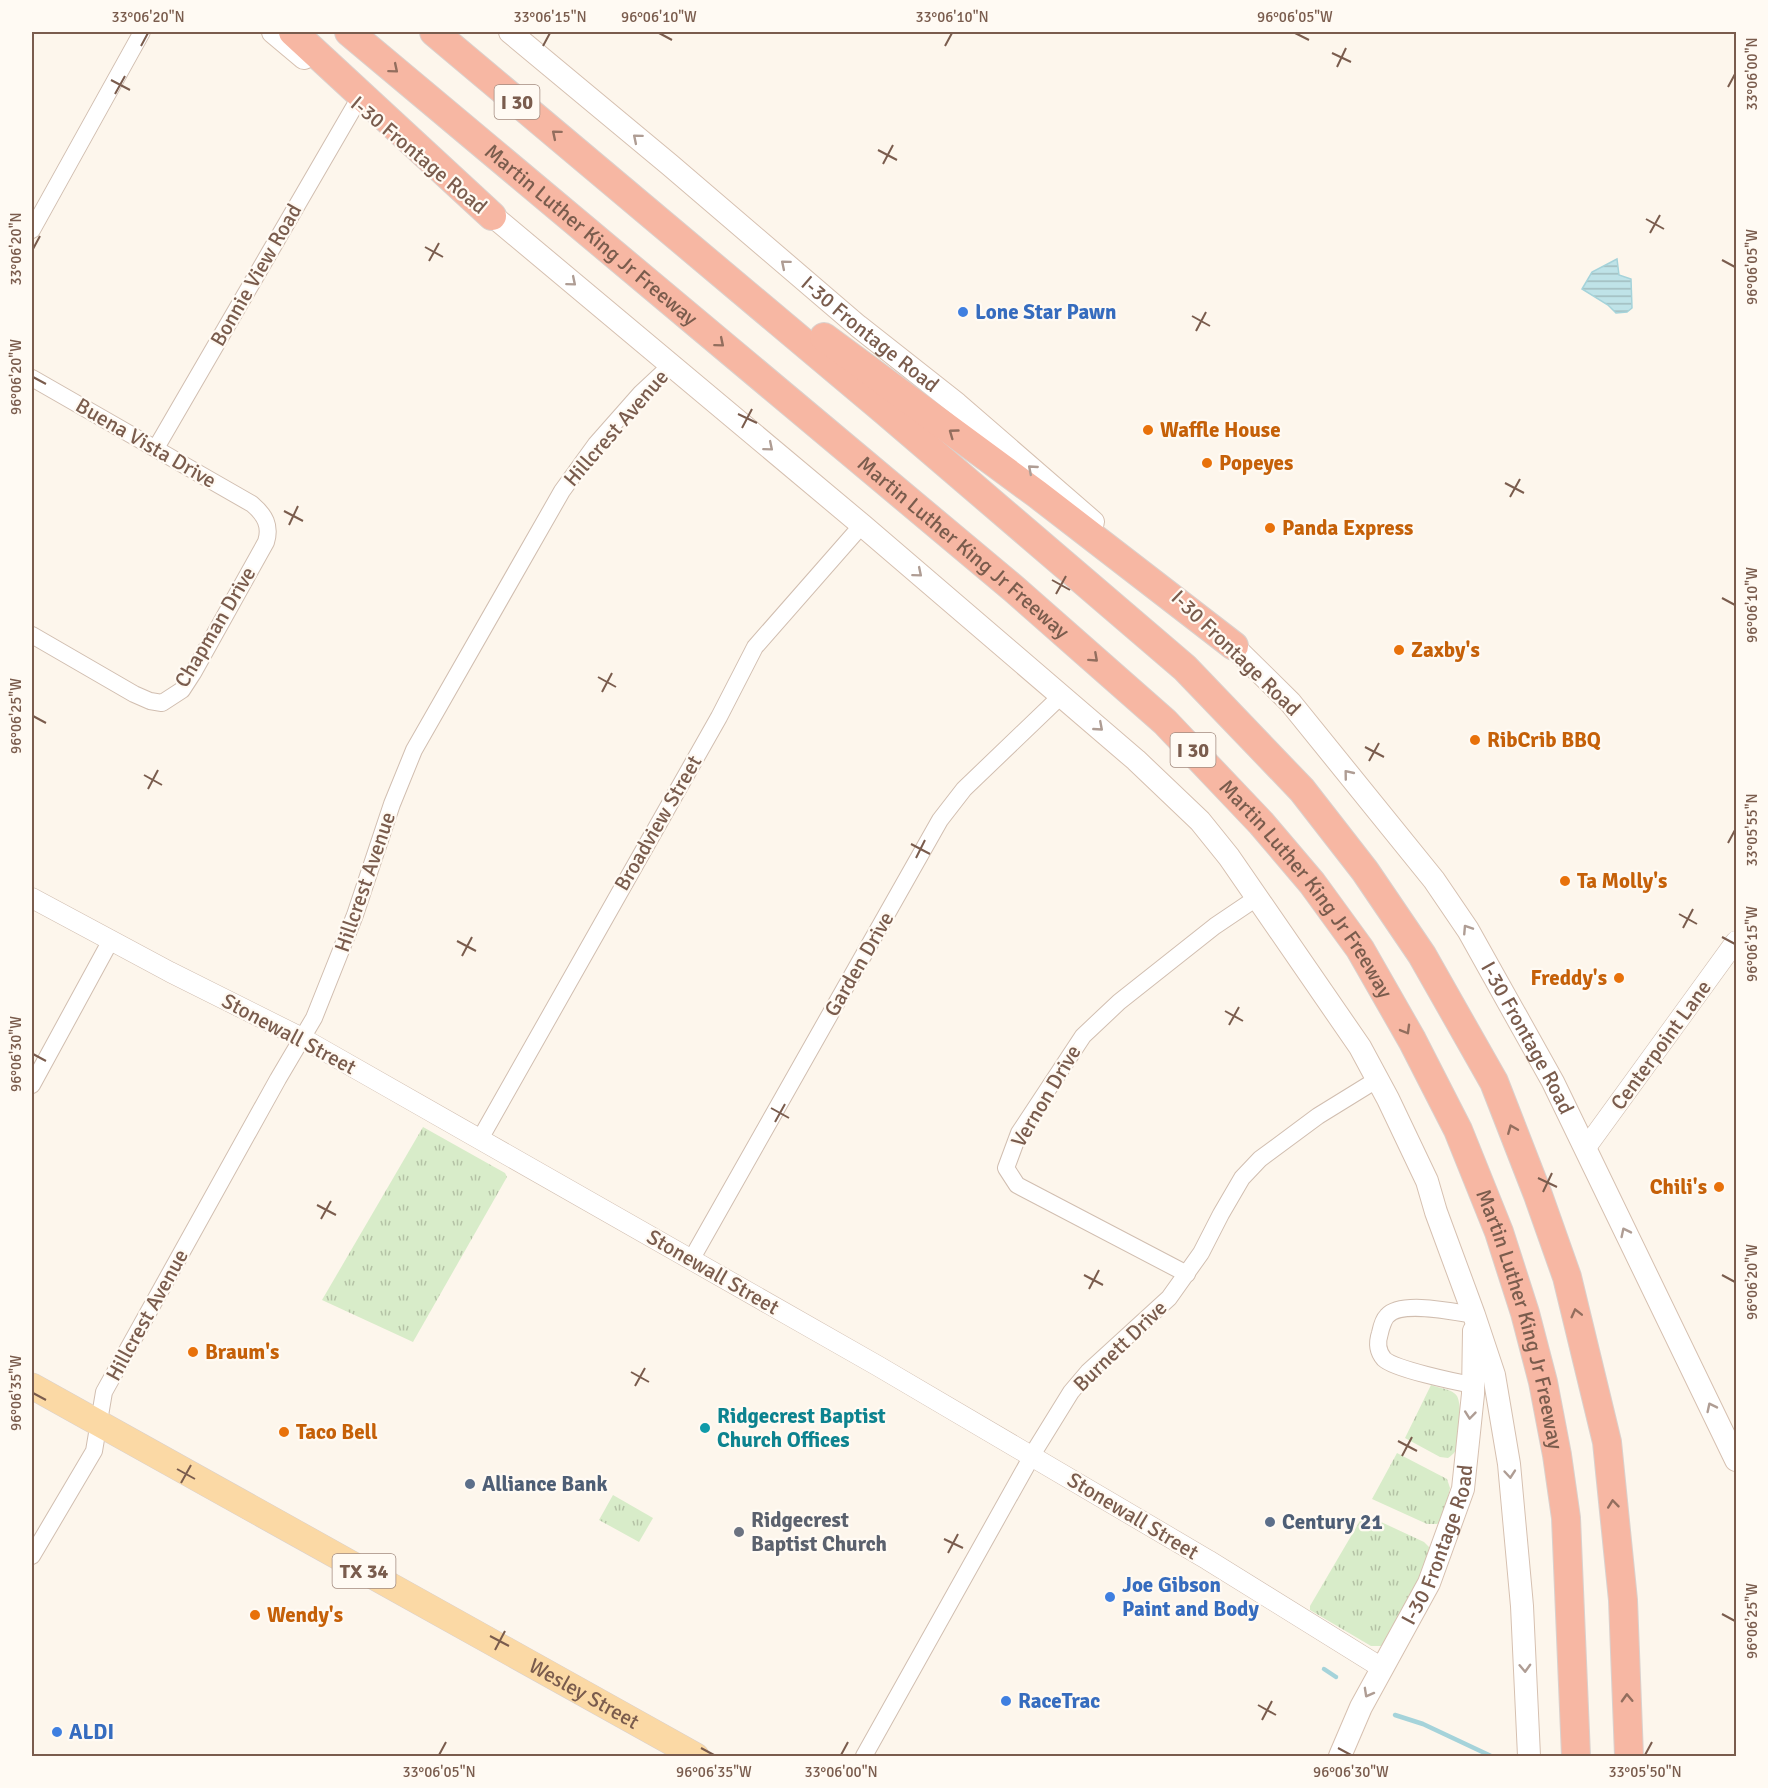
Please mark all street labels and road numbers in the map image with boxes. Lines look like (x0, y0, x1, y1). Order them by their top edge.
road number: I 30 (494, 85, 540, 119)
street label: I-30 Frontage Road (346, 90, 492, 220)
street label: Martin Luther King Jr Freeway (480, 138, 703, 332)
street label: Bonnie View Road (205, 199, 307, 351)
street label: I-30 Frontage Road (796, 270, 944, 398)
street label: Hillcrest Avenue (558, 364, 674, 492)
street label: Buena Vista Drive (71, 392, 221, 494)
street label: Martin Luther King Jr Freeway (852, 450, 1075, 645)
street label: Chapman Drive (169, 562, 261, 692)
street label: I-30 Frontage Road (1166, 585, 1306, 721)
road number: I 30 (1170, 733, 1216, 767)
street label: Broadview Street (609, 751, 707, 895)
street label: Martin Luther King Jr Freeway (1214, 774, 1398, 1003)
street label: Hillcrest Avenue (329, 809, 401, 955)
street label: Garden Drive (819, 907, 899, 1021)
street label: I-30 Frontage Road (1475, 957, 1580, 1118)
street label: Centerpoint Lane (1605, 975, 1717, 1115)
street label: Stonewall Street (217, 988, 361, 1080)
street label: Vernon Drive (1005, 1040, 1087, 1152)
street label: Martin Luther King Jr Freeway (1470, 1185, 1569, 1452)
street label: Stonewall Street (642, 1224, 784, 1320)
street label: Hillcrest Avenue (100, 1245, 194, 1385)
street label: Burnett Drive (1068, 1295, 1172, 1397)
street label: I-30 Frontage Road (1396, 1463, 1478, 1629)
street label: Stonewall Street (1063, 1467, 1203, 1565)
road number: TX 34 (332, 1554, 395, 1588)
street label: Wesley Street (524, 1653, 644, 1735)

